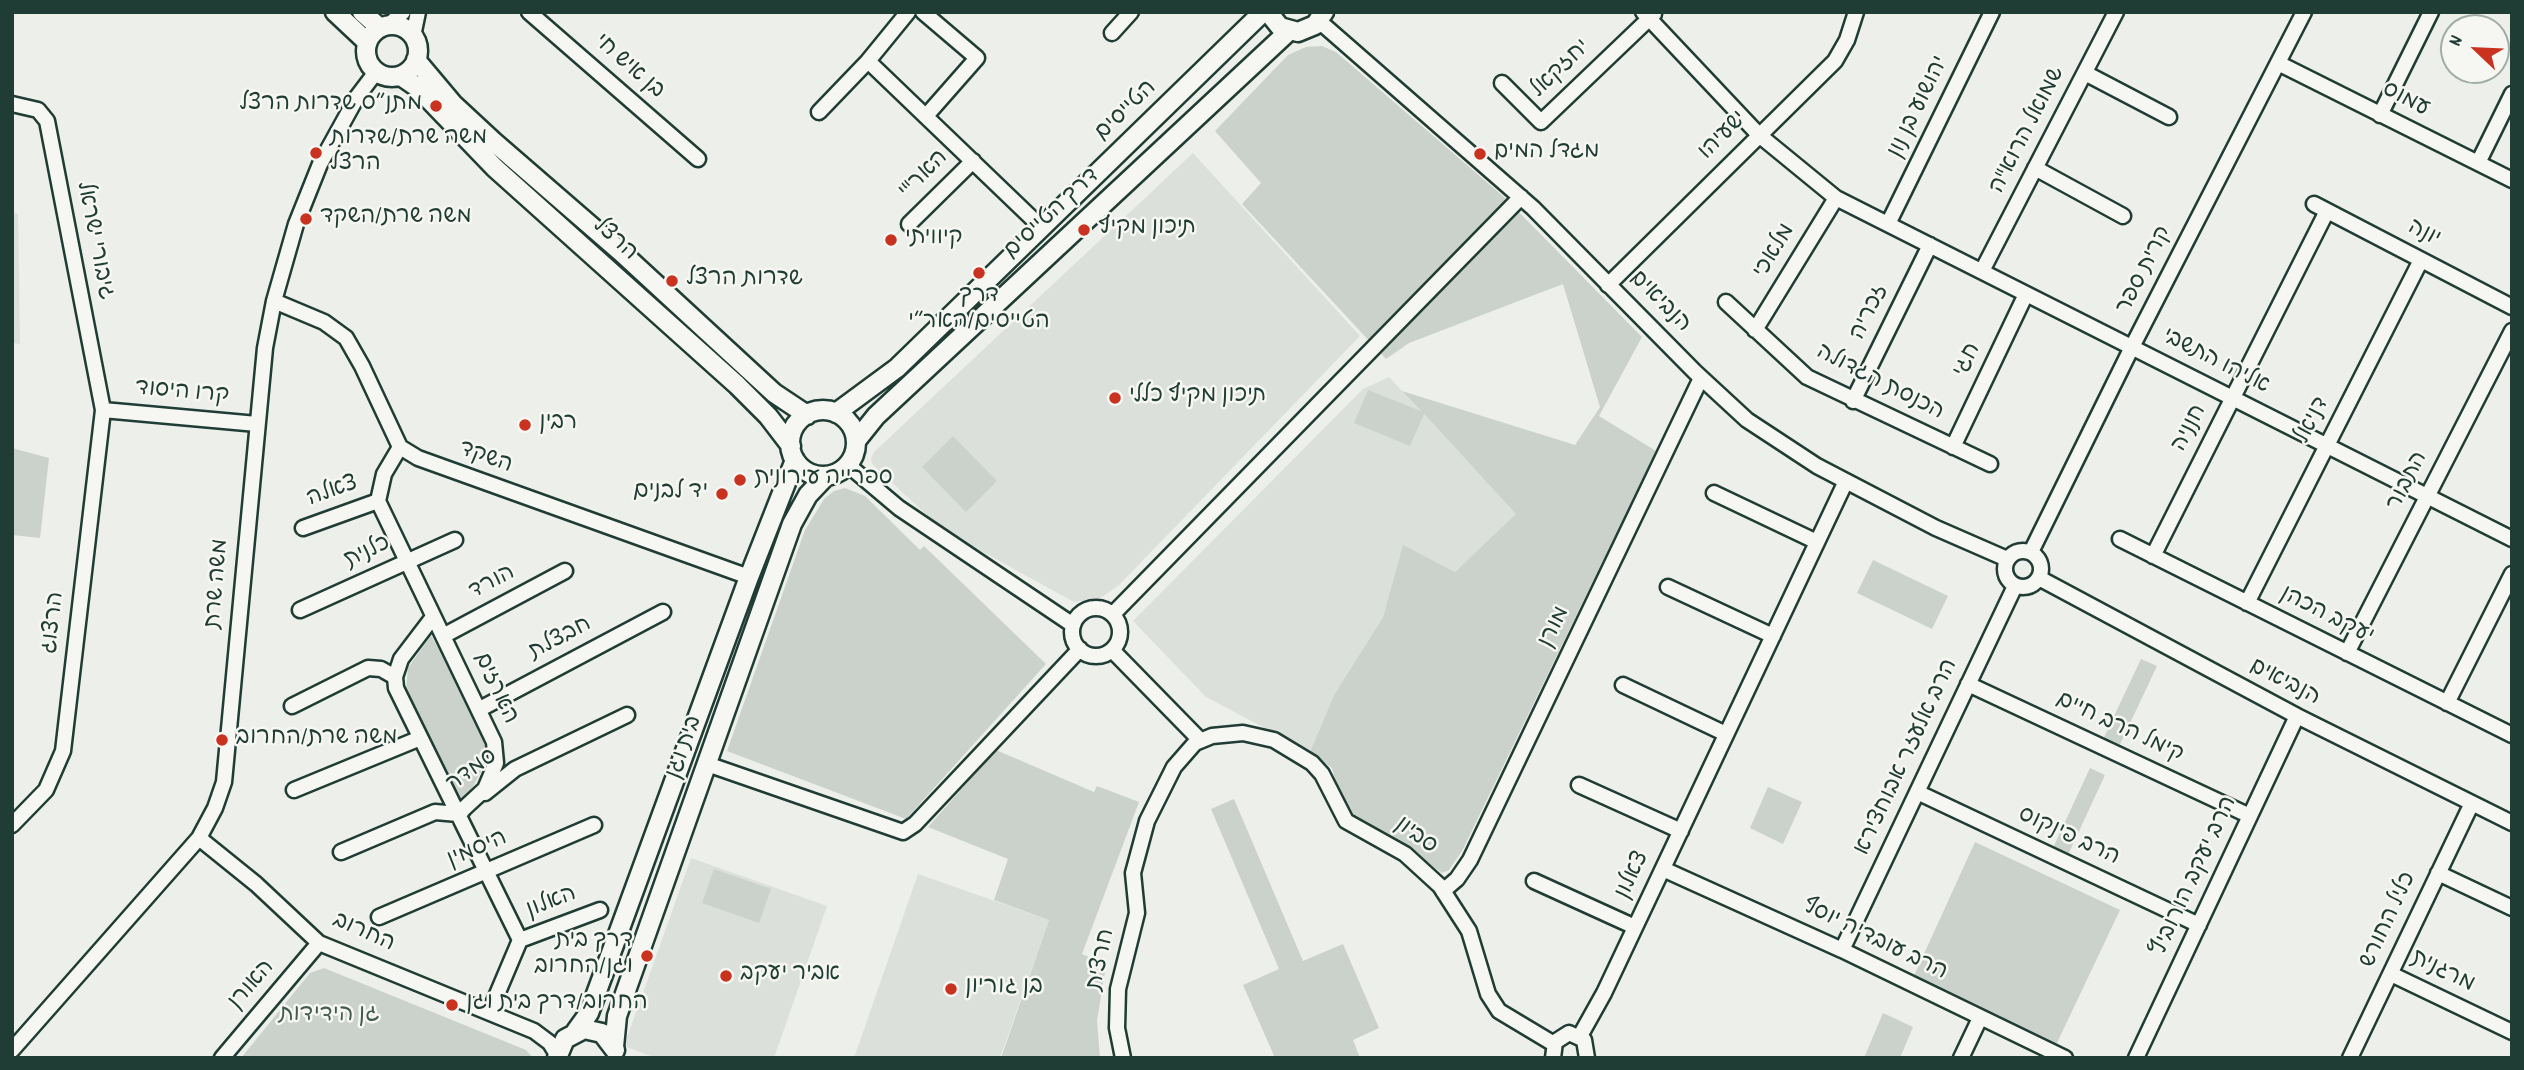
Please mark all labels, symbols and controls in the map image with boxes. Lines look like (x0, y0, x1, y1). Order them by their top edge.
north arrow (2440, 14, 2510, 84)
street label: בן איש חי (587, 30, 669, 106)
text: N (2443, 32, 2471, 51)
street label: יחזקאל (1527, 35, 1597, 105)
street label: יהושוע בן נון (1883, 53, 1957, 163)
street label: שמואל הרוא"ה (1985, 63, 2073, 199)
street label: הטייסים (1090, 76, 1164, 148)
street label: עמוס (2377, 77, 2433, 125)
place label: מתנ״ס שדרות הרצל (239, 92, 422, 120)
marker: מתנ״ס שדרות הרצל (428, 98, 444, 114)
street label: ישעיהו (1694, 107, 1754, 167)
place label: משה שרת/שדרות הרצל (330, 126, 487, 180)
place label: מגדל המים (1494, 140, 1600, 168)
marker: משה שרת/שדרות הרצל (308, 145, 324, 161)
street label: האר"י (895, 146, 955, 206)
marker: מגדל המים (1472, 146, 1488, 162)
street label: דרך הטייסים (999, 164, 1107, 266)
street label: גיבורי ישראל (68, 180, 118, 302)
place label: משה שרת/השקד (320, 205, 472, 233)
marker: משה שרת/השקד (298, 211, 314, 227)
street label: הרצל (586, 214, 642, 268)
street label: יונה (2402, 215, 2444, 255)
place label: תיכון מקיף (1098, 216, 1196, 244)
street label: מלאכי (1749, 220, 1803, 284)
marker: תיכון מקיף (1076, 222, 1092, 238)
street label: קרית ספר (2112, 222, 2180, 320)
place label: קיוויתי (905, 226, 963, 254)
marker: קיוויתי (883, 232, 899, 248)
marker: דרך הטייסים/האר״י (971, 265, 987, 281)
street label: הנביאים (1622, 266, 1696, 340)
place label: שדרות הרצל (686, 267, 803, 295)
marker: שדרות הרצל (664, 273, 680, 289)
street label: זכריה (1846, 281, 1896, 345)
place label: דרך הטייסים/האר״י (908, 284, 1050, 338)
street label: אליהו התשבי (2157, 324, 2273, 402)
street label: הכנסת הגדולה (1810, 340, 1948, 428)
street label: חגי (1949, 340, 1989, 382)
street label: קרו היסוד (134, 376, 230, 412)
place label: תיכון מקיף כללי (1129, 384, 1266, 412)
marker: תיכון מקיף כללי (1107, 390, 1123, 406)
street label: דניאל (2291, 393, 2337, 449)
street label: חנניה (2168, 401, 2214, 457)
place label: רבין (539, 411, 577, 439)
marker: רבין (517, 417, 533, 433)
street label: השקד (454, 437, 516, 481)
street label: התבור (2382, 448, 2436, 516)
place label: ספרייה עירונית (754, 466, 893, 494)
street label: צאלה (304, 471, 362, 515)
marker: ספרייה עירונית (732, 472, 748, 488)
place label: יד לבנים (633, 480, 708, 508)
marker: יד לבנים (714, 486, 730, 502)
street label: כלנית (341, 531, 395, 577)
street label: משה שרת (201, 538, 237, 630)
street label: הורד (465, 561, 521, 607)
street label: יעקב הכהן (2274, 582, 2378, 652)
street label: הרצוג (38, 590, 72, 656)
street label: מורן (1534, 603, 1578, 653)
street label: חבצלת (525, 612, 597, 668)
street label: הארזים (465, 649, 523, 729)
street label: הנביאים (2244, 654, 2324, 714)
street label: הרב אלעזר אבוחצירא (1850, 655, 1966, 861)
street label: קימל הרב חיים (2051, 687, 2187, 771)
street label: בית וגן (662, 713, 710, 783)
place label: משה שרת/החרוב (236, 726, 397, 754)
marker: משה שרת/החרוב (214, 732, 230, 748)
street label: סמדר (442, 744, 504, 800)
street label: הרב יעקב הורוביץ (2147, 793, 2245, 961)
street label: הרב פינקוס (2013, 802, 2123, 874)
street label: סביון (1388, 812, 1442, 862)
street label: היסמין (444, 826, 512, 876)
street label: צאלון (1611, 848, 1657, 904)
street label: כליל החורש (2356, 869, 2424, 973)
street label: האלון (523, 882, 581, 926)
street label: הרב עובדיה יוסף (1797, 894, 1951, 988)
street label: החרוב (328, 908, 398, 960)
street label: חרצית (1083, 927, 1123, 993)
place label: דרך בית וגן/החרוב (534, 929, 633, 983)
street label: מרגנית (2405, 946, 2479, 1000)
marker: דרך בית וגן/החרוב (639, 948, 655, 964)
street label: האורן (224, 955, 282, 1017)
place label: אביר יעקב (740, 962, 840, 990)
marker: אביר יעקב (718, 968, 734, 984)
place label: בן גוריון (965, 975, 1043, 1003)
marker: בן גוריון (943, 981, 959, 997)
place label: החרוב/דרך בית וגן (466, 991, 648, 1019)
marker: החרוב/דרך בית וגן (444, 997, 460, 1013)
park label: גן הידידות (279, 1003, 379, 1031)

